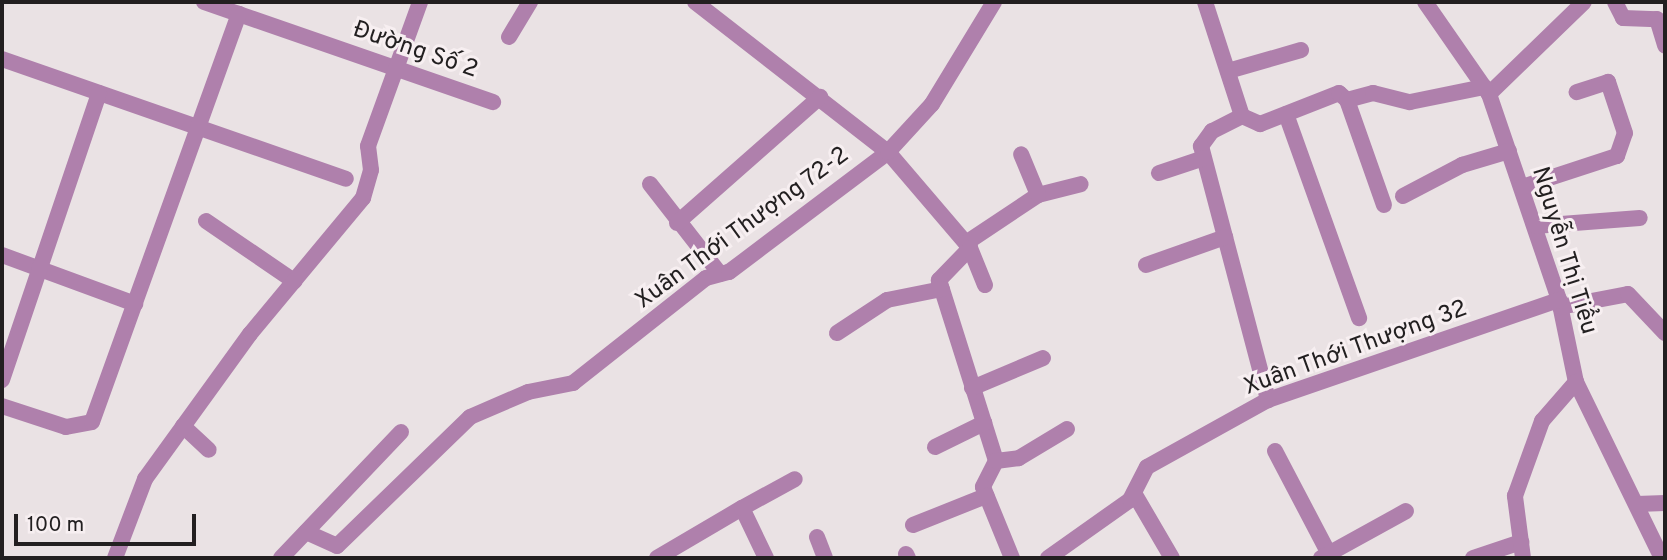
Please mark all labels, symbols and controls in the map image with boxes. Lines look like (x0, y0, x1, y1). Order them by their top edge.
street label: Đường Số 2 (349, 16, 481, 86)
street label: Xuân Thới Thượng 72-2 (629, 141, 857, 317)
street label: Nguyễn Thị Tiểu (1524, 163, 1602, 339)
street label: Xuân Thới Thượng 32 (1240, 295, 1472, 403)
scale bar (18, 500, 200, 544)
text: 100 m (27, 512, 84, 539)

